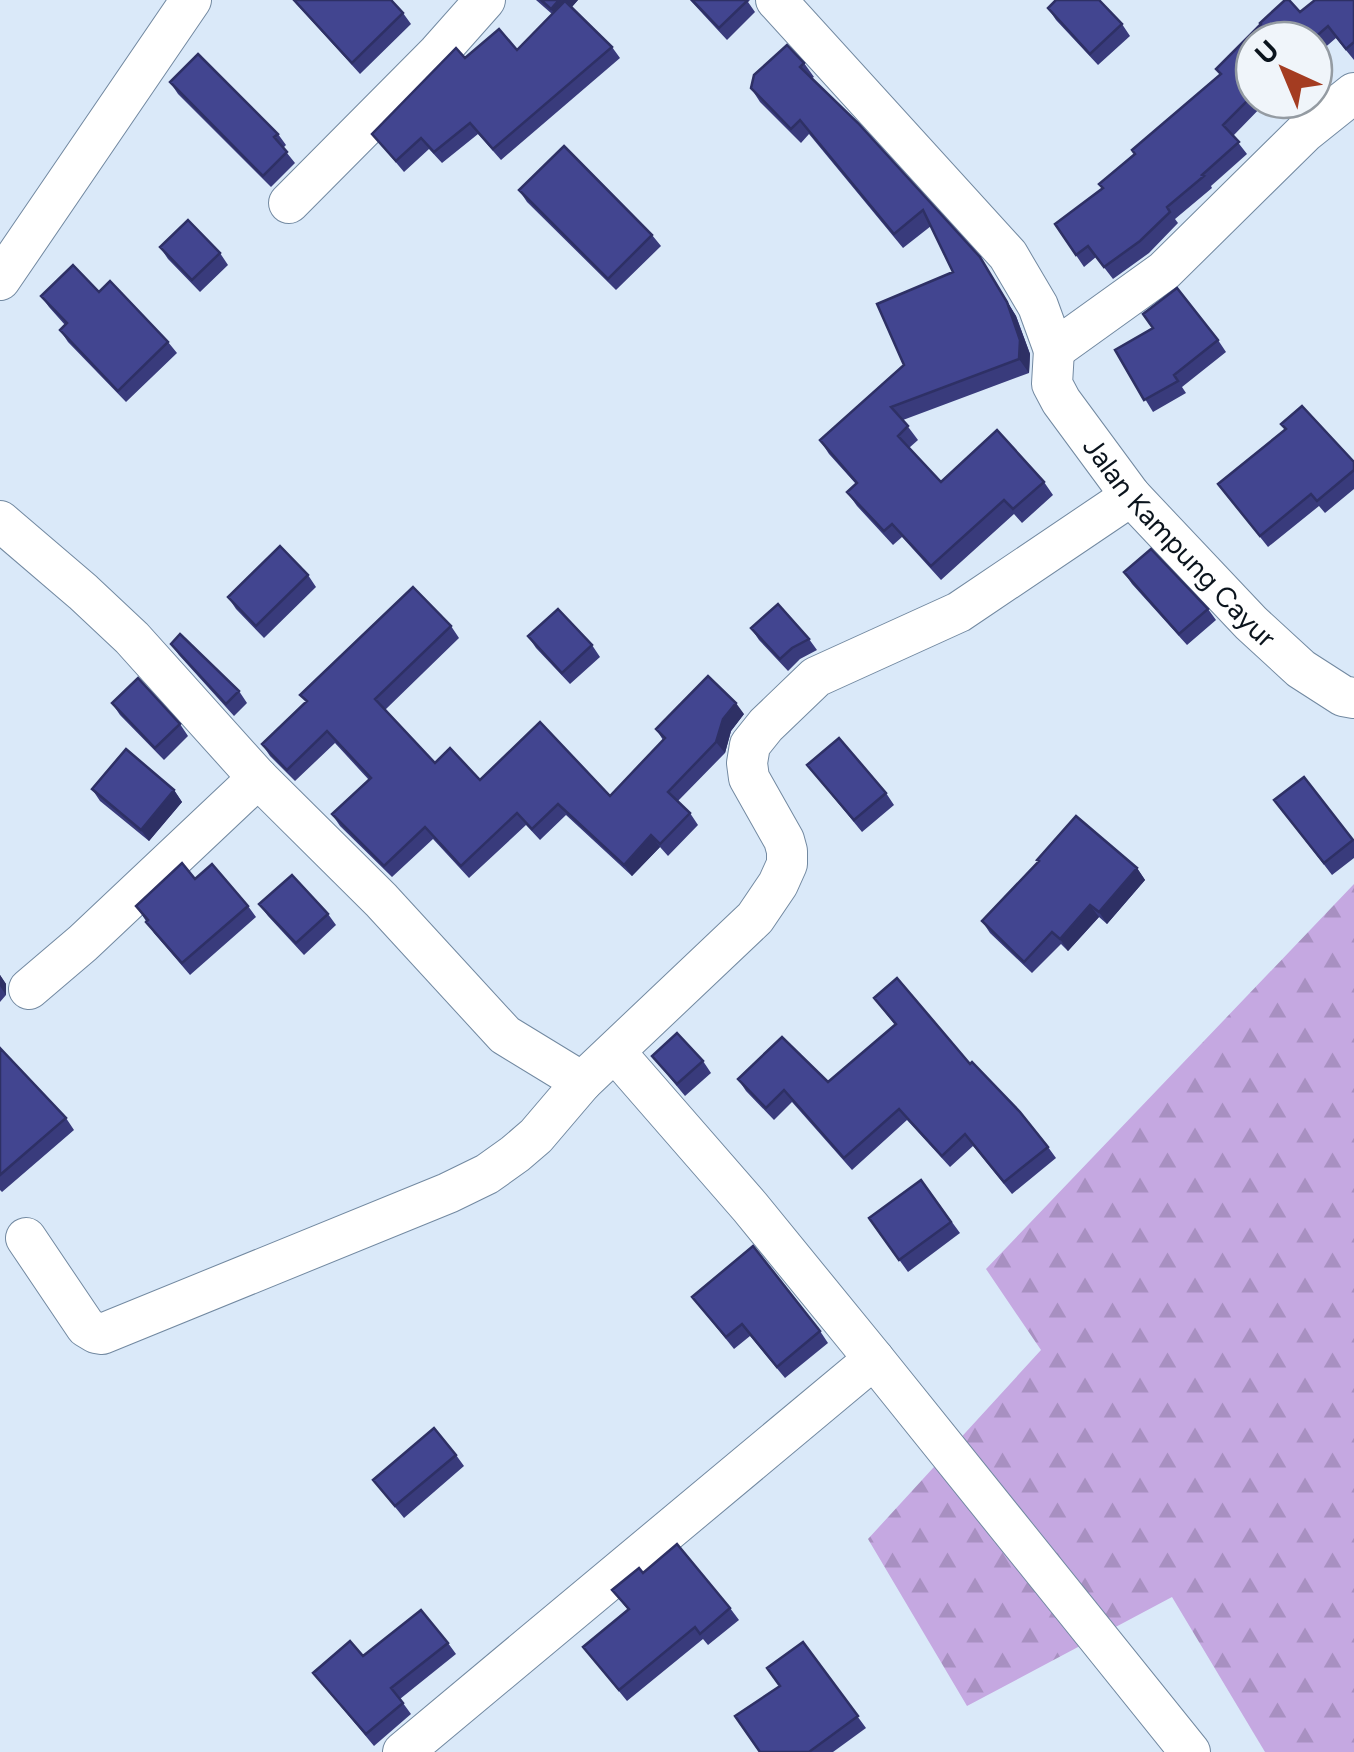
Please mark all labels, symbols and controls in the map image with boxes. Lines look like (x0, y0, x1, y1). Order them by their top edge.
north arrow (1234, 20, 1334, 120)
text: U (1248, 33, 1286, 71)
street label: Jalan Kampung Cayur (1076, 430, 1283, 655)

